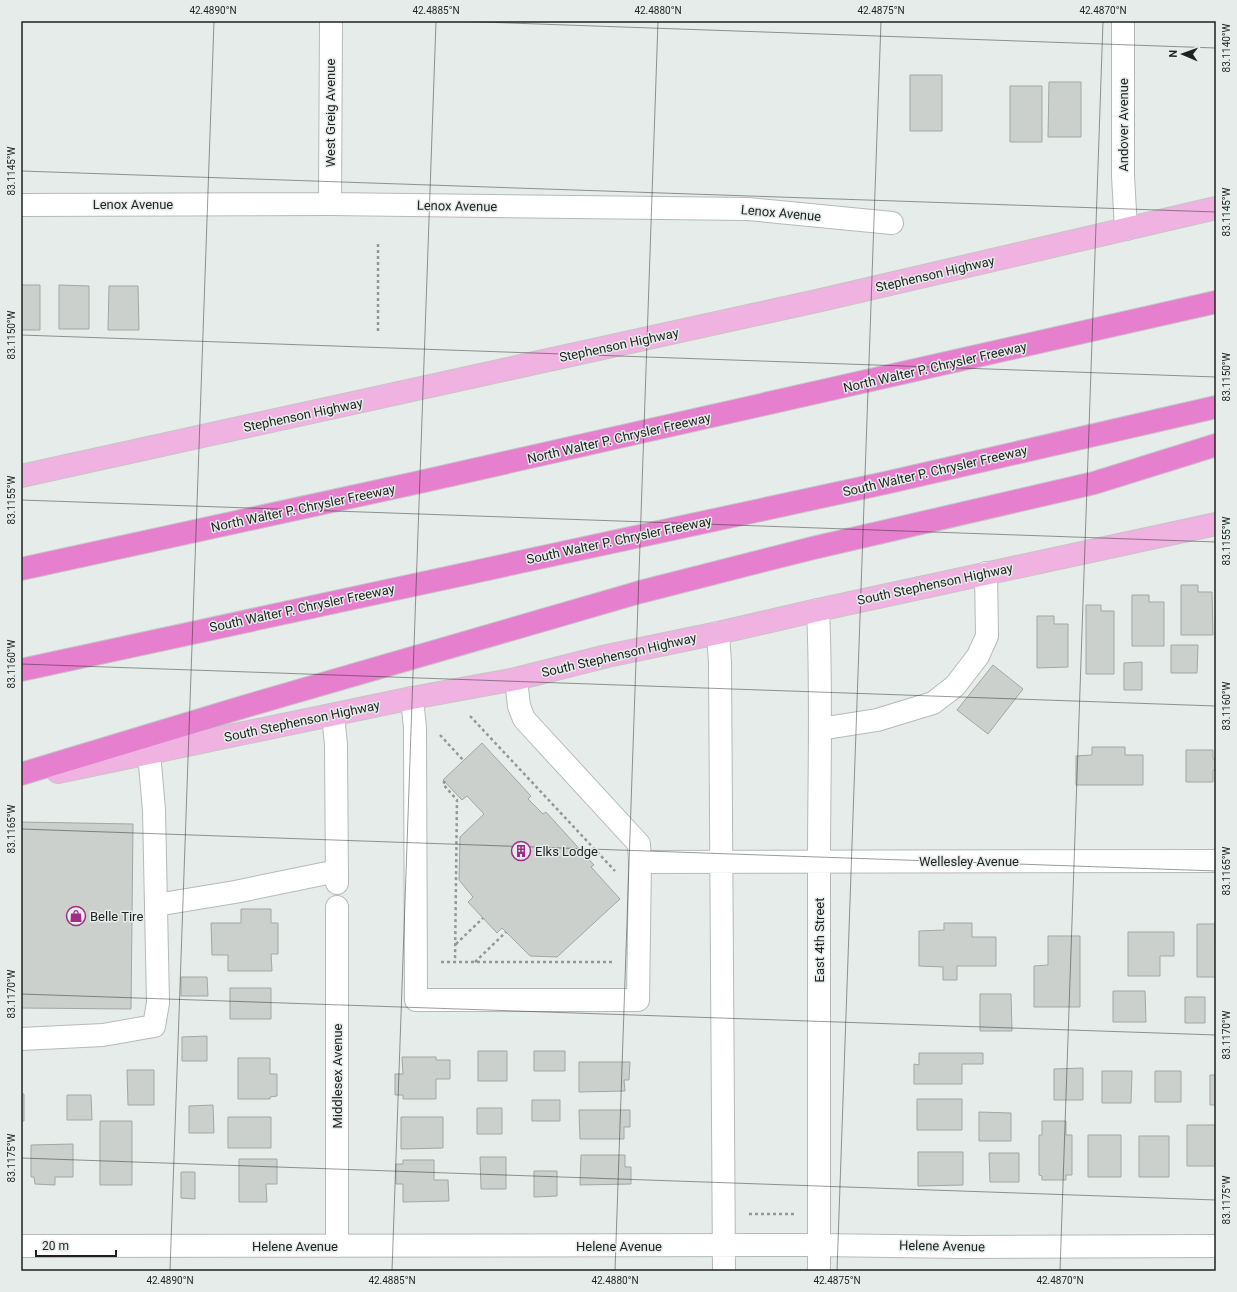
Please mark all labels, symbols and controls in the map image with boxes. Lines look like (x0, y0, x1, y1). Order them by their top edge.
text: 42.4890°N (189, 5, 237, 16)
text: 42.4885°N (412, 5, 460, 16)
text: 42.4880°N (634, 5, 682, 16)
text: 42.4875°N (857, 5, 905, 16)
text: 42.4870°N (1079, 5, 1127, 16)
text: 83.1140°W (1221, 23, 1232, 72)
north arrow (1163, 34, 1203, 74)
text: N (1167, 49, 1180, 58)
street label: West Greig Avenue (323, 59, 338, 167)
street label: Andover Avenue (1116, 78, 1131, 172)
text: 83.1145°W (6, 146, 17, 195)
text: 83.1145°W (1221, 187, 1232, 236)
street label: Lenox Avenue (93, 197, 173, 212)
street label: Lenox Avenue (417, 198, 497, 214)
street label: Lenox Avenue (740, 202, 822, 224)
street label: Stephenson Highway (874, 253, 996, 295)
text: 83.1150°W (6, 310, 17, 359)
street label: Stephenson Highway (558, 325, 680, 365)
street label: North Walter P. Chrysler Freeway (842, 339, 1028, 395)
text: 83.1150°W (1221, 352, 1232, 401)
street label: Stephenson Highway (242, 395, 364, 435)
street label: North Walter P. Chrysler Freeway (526, 410, 712, 466)
street label: South Walter P. Chrysler Freeway (841, 442, 1029, 500)
text: 83.1155°W (6, 475, 17, 524)
street label: North Walter P. Chrysler Freeway (210, 481, 396, 535)
street label: South Walter P. Chrysler Freeway (525, 513, 713, 567)
text: 83.1155°W (1221, 516, 1232, 565)
street label: South Stephenson Highway (856, 560, 1014, 608)
street label: South Walter P. Chrysler Freeway (208, 581, 396, 635)
street label: South Stephenson Highway (540, 630, 698, 680)
text: 83.1160°W (6, 639, 17, 688)
text: 83.1160°W (1221, 681, 1232, 730)
street label: South Stephenson Highway (223, 697, 381, 745)
text: 83.1165°W (6, 804, 17, 853)
building icon: Elks Lodge (510, 840, 532, 862)
place label: Elks Lodge (535, 844, 598, 859)
text: 83.1165°W (1221, 846, 1232, 895)
street label: Wellesley Avenue (919, 854, 1019, 869)
street label: East 4th Street (812, 898, 827, 982)
shop icon: Belle Tire (65, 905, 87, 927)
place label: Belle Tire (90, 909, 143, 924)
text: 83.1170°W (6, 969, 17, 1018)
text: 83.1170°W (1221, 1010, 1232, 1059)
street label: Middlesex Avenue (330, 1023, 345, 1129)
text: 83.1175°W (6, 1133, 17, 1182)
text: 83.1175°W (1221, 1175, 1232, 1224)
scale bar (36, 1232, 116, 1258)
street label: Helene Avenue (899, 1238, 985, 1254)
text: 20 m (42, 1239, 69, 1253)
street label: Helene Avenue (252, 1239, 338, 1254)
street label: Helene Avenue (576, 1239, 662, 1254)
text: 42.4890°N (146, 1275, 194, 1286)
text: 42.4885°N (368, 1275, 416, 1286)
text: 42.4880°N (591, 1275, 639, 1286)
text: 42.4875°N (813, 1275, 861, 1286)
text: 42.4870°N (1036, 1275, 1084, 1286)

